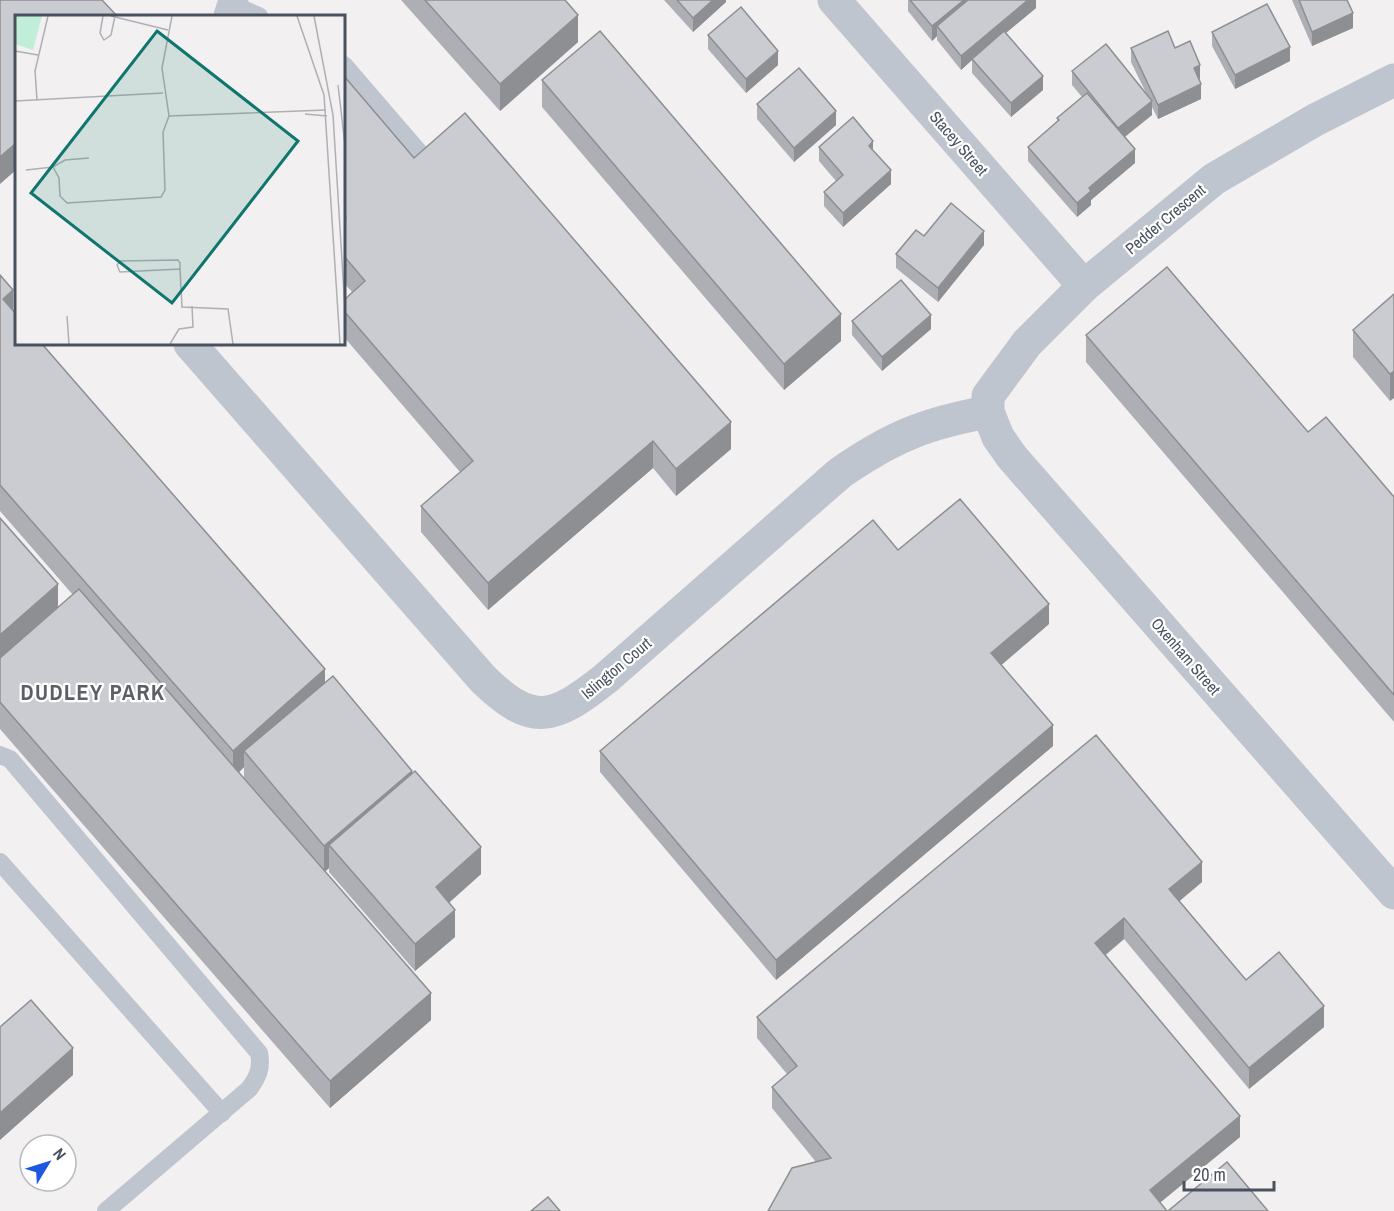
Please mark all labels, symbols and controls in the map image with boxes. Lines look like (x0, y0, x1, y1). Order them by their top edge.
inset map (15, 15, 345, 345)
street label: Stacey Street (925, 106, 993, 180)
street label: Pedder Crescent (1120, 179, 1210, 259)
street label: Oxenham Street (1146, 613, 1226, 700)
street label: Islington Court (576, 632, 656, 704)
district label: DUDLEY PARK (20, 677, 166, 707)
north arrow (18, 1133, 78, 1193)
text: N (48, 1143, 71, 1164)
scale bar (1184, 1154, 1274, 1192)
text: 20 m (1193, 1162, 1226, 1187)

